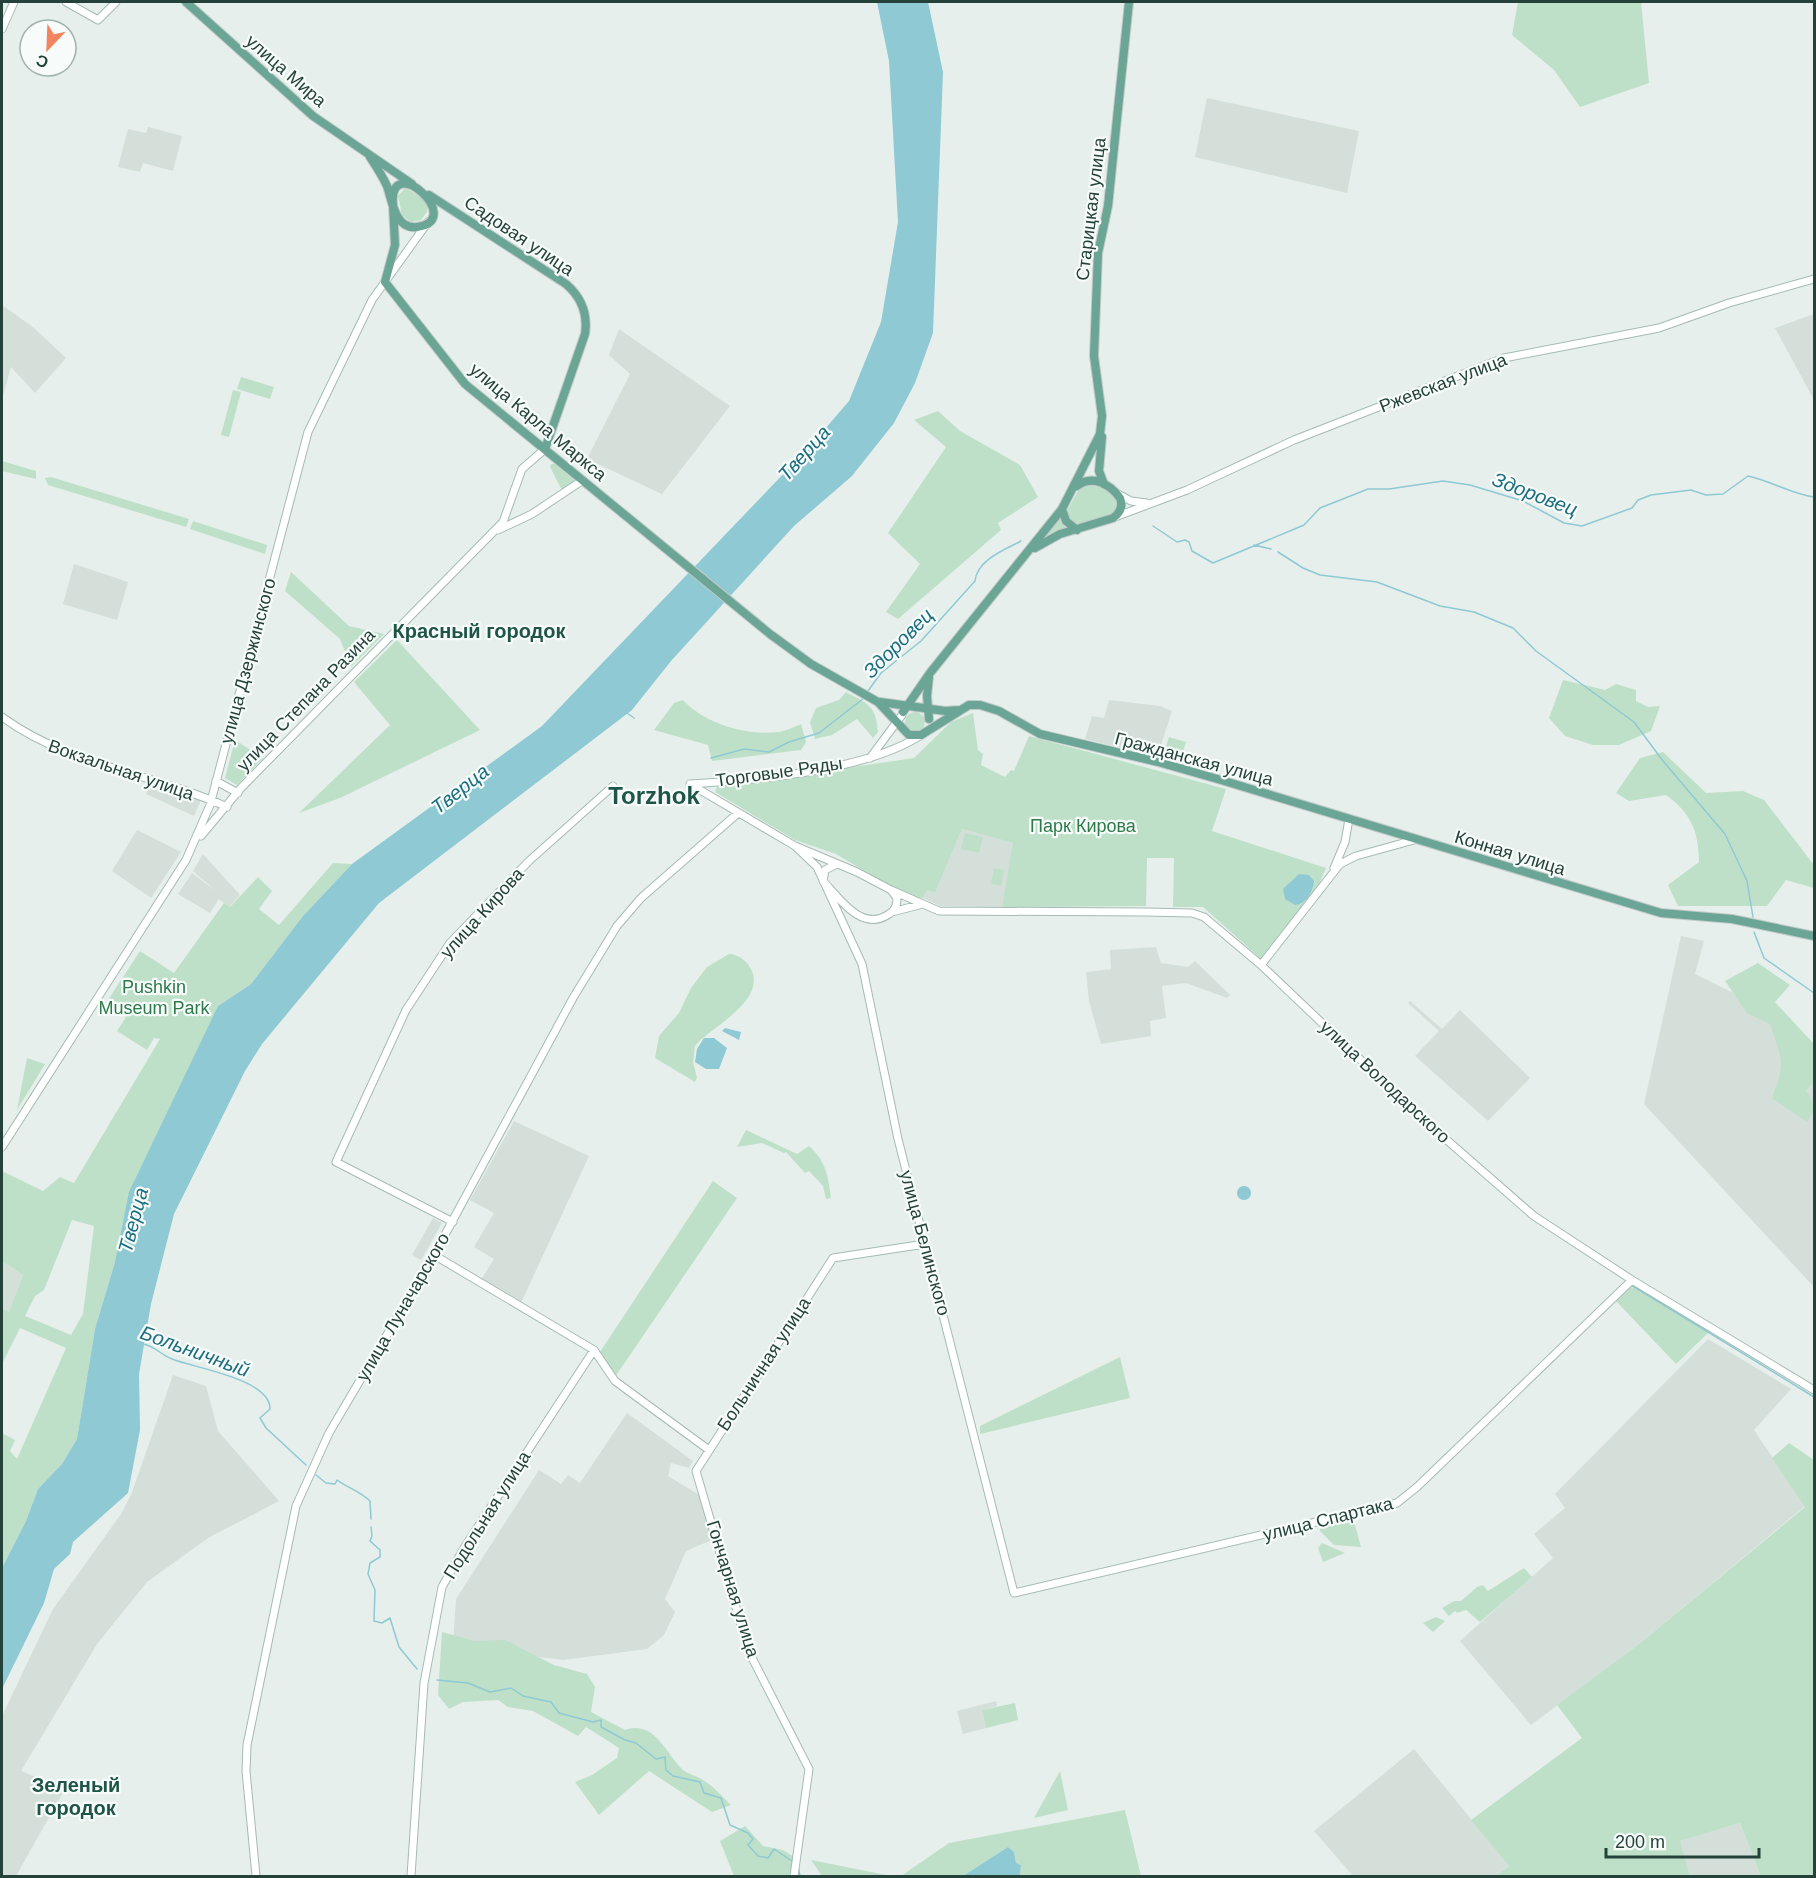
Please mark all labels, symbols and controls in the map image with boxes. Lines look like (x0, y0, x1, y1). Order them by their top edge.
north arrow (18, 18, 78, 78)
street label: улица Мира (242, 31, 331, 112)
text: С (33, 51, 51, 71)
street label: Старицкая улица (1072, 135, 1110, 282)
street label: Садовая улица (461, 192, 578, 280)
street label: Ржевская улица (1376, 349, 1510, 417)
street label: улица Карла Маркса (466, 359, 611, 486)
water label: Тверца (774, 421, 834, 485)
water label: Здоровец (1489, 468, 1581, 520)
street label: улица Дзержинского (216, 576, 280, 746)
water label: Здоровец (859, 604, 937, 682)
district label: Красный городок (392, 620, 567, 642)
street label: улица Степана Разина (233, 624, 380, 775)
street label: Гражданская улица (1113, 728, 1276, 790)
street label: Вокзальная улица (46, 736, 197, 805)
street label: Торговые Ряды (714, 753, 844, 791)
water label: Тверца (427, 760, 493, 818)
district label: Torzhok (608, 782, 700, 809)
park label: Парк Кирова (1030, 816, 1137, 836)
street label: Конная улица (1452, 827, 1569, 880)
street label: улица Кирова (436, 863, 528, 962)
park label: Pushkin Museum Park (98, 977, 211, 1018)
street label: улица Володарского (1316, 1017, 1454, 1147)
street label: улица Белинского (896, 1168, 954, 1318)
water label: Тверца (114, 1185, 152, 1255)
street label: улица Луначарского (352, 1229, 454, 1385)
street label: Больничная улица (713, 1293, 815, 1434)
water label: Больничный (137, 1321, 253, 1381)
street label: Подольная улица (440, 1447, 535, 1583)
street label: улица Спартака (1261, 1493, 1396, 1545)
street label: Гончарная улица (703, 1518, 764, 1661)
district label: Зеленый городок (32, 1774, 120, 1819)
scale bar (1606, 1821, 1759, 1859)
text: 200 m (1615, 1832, 1665, 1852)

